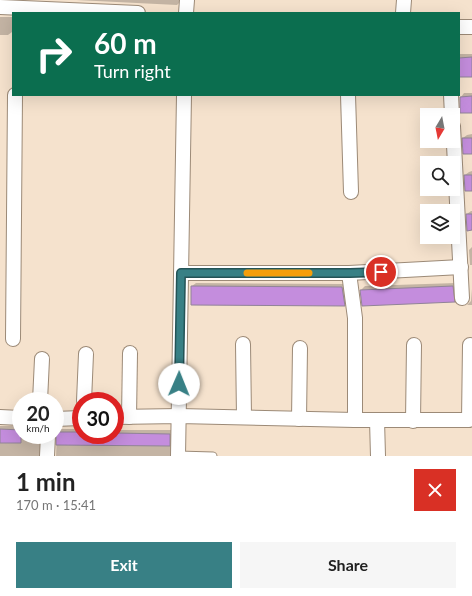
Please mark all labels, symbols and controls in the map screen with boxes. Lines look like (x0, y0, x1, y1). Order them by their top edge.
text: 60 m (94, 26, 157, 60)
icon: right (28, 28, 80, 80)
text: Turn right (94, 60, 171, 82)
north arrow (420, 108, 460, 148)
map controls (420, 108, 460, 244)
button: search (420, 156, 460, 196)
button: layers (420, 204, 460, 244)
pin (364, 255, 398, 289)
icon: arrive (370, 261, 392, 283)
position arrow (158, 363, 200, 405)
speed limit sign: 30 (72, 392, 124, 444)
text: 20 (26, 401, 50, 425)
text: km/h (26, 422, 50, 434)
text: 1 min (16, 467, 76, 496)
button: close (414, 469, 456, 511)
text: 170 m · 15:41 (16, 497, 96, 513)
button: Exit (16, 542, 232, 588)
button: Share (240, 542, 456, 588)

